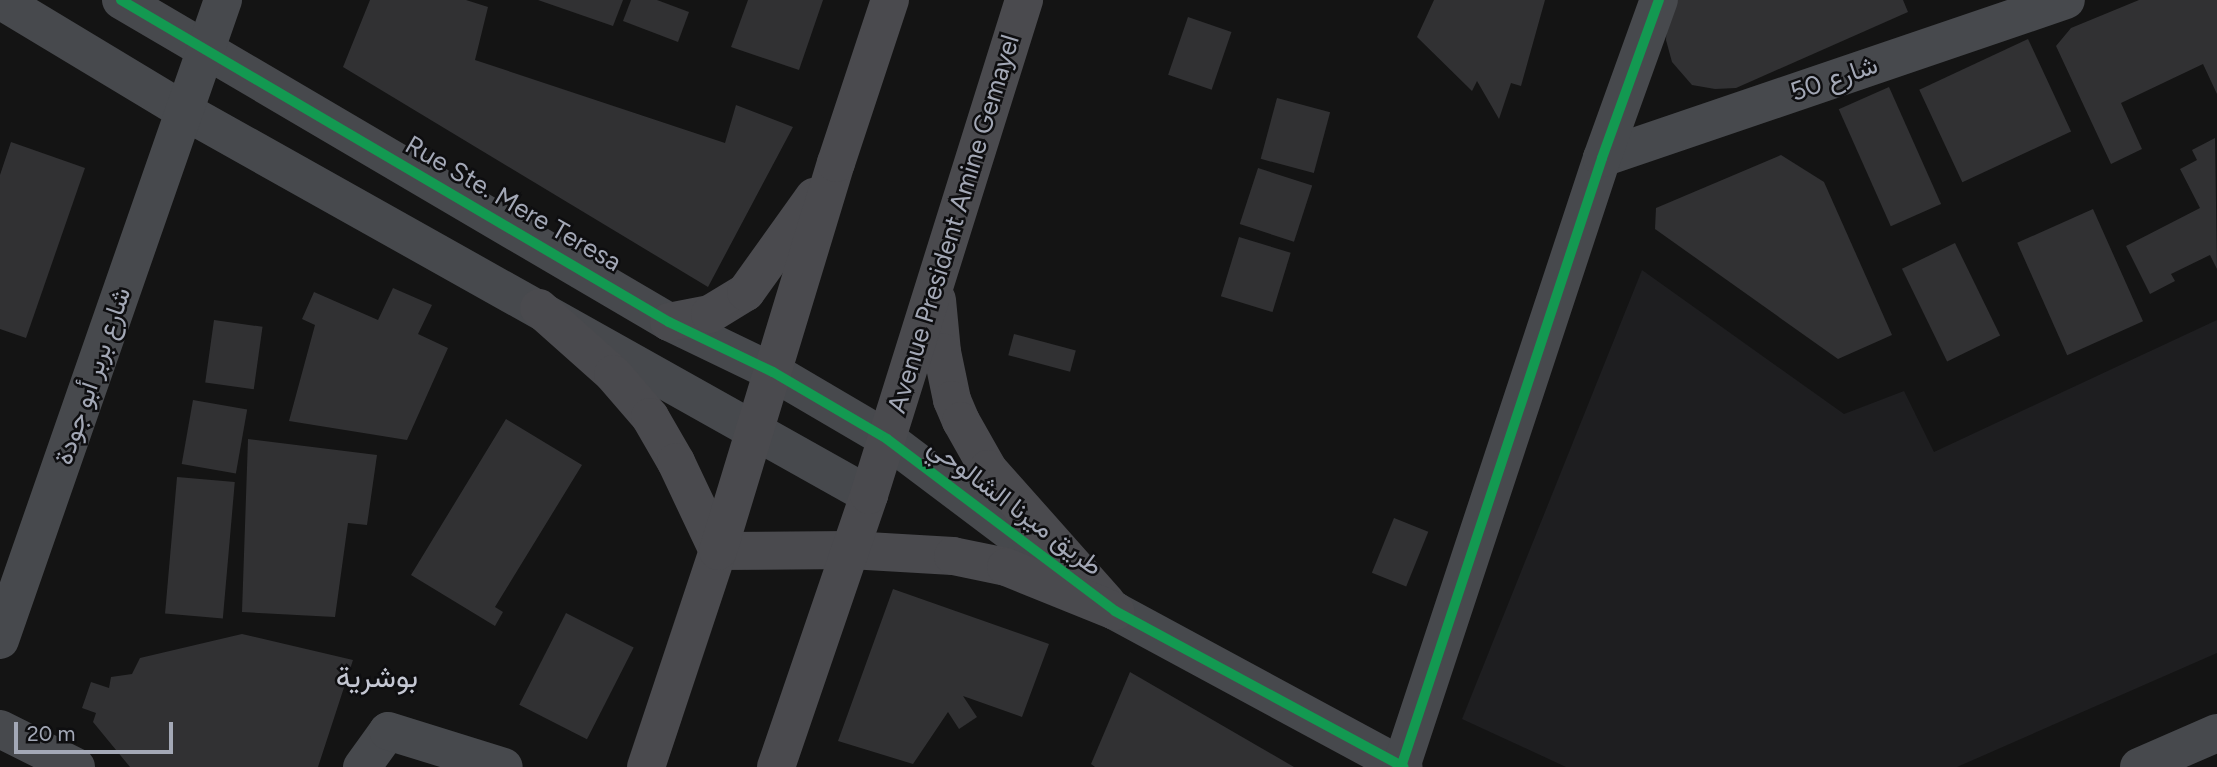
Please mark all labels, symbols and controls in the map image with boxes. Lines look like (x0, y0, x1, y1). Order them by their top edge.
street label: Avenue President Amine Gemayel (881, 31, 1027, 417)
street label: شارع 50 (1786, 50, 1882, 108)
street label: Rue Ste. Mere Teresa (400, 129, 626, 279)
street label: شارع بربر أبو جودة (48, 283, 138, 469)
street label: طريق ميرنا الشالوحي (922, 431, 1108, 583)
district label: بوشرية (336, 659, 418, 695)
scale bar (18, 708, 177, 752)
text: 20 m (27, 721, 75, 746)

